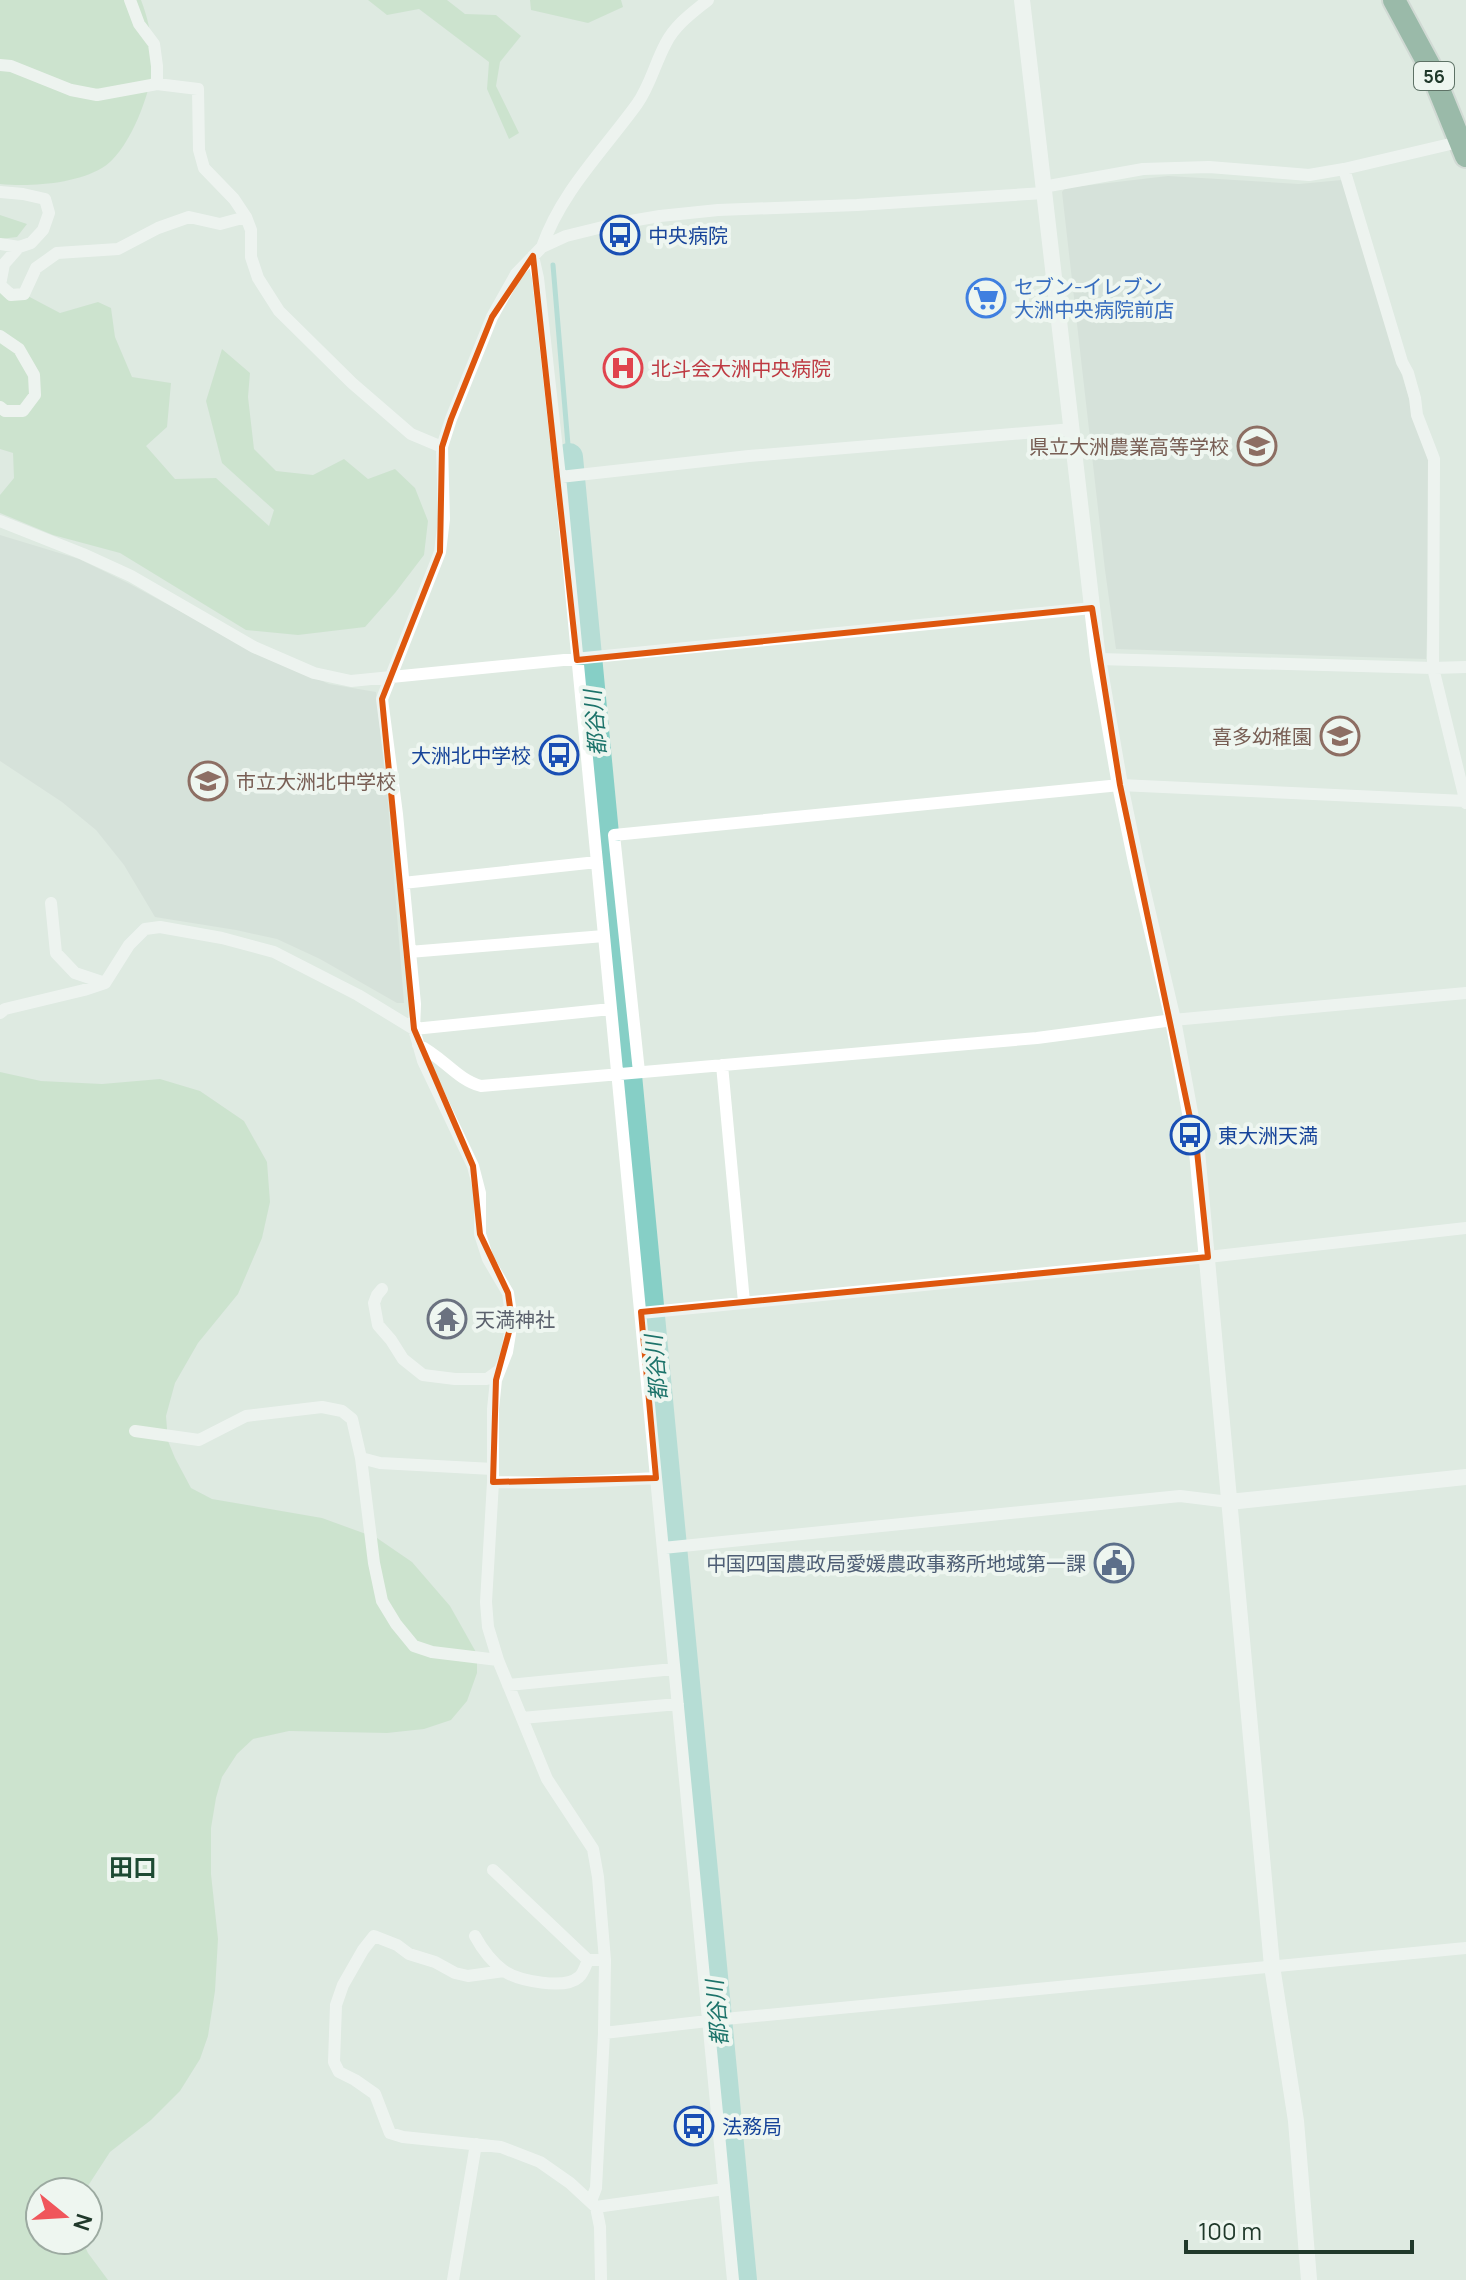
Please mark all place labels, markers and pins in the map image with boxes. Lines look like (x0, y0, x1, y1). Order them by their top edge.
bus stop icon: 中央病院 (599, 214, 641, 256)
place label: 中央病院 (648, 222, 728, 249)
place label: セブン-イレブン 大洲中央病院前店 (1014, 273, 1174, 323)
supermarket icon: セブン-イレブン 大洲中央病院前店 (965, 277, 1007, 319)
hospital icon: 北斗会大洲中央病院 (602, 347, 644, 389)
place label: 北斗会大洲中央病院 (651, 355, 831, 382)
school or university icon: 県立大洲農業高等学校 (1236, 425, 1278, 467)
place label: 県立大洲農業高等学校 (1029, 433, 1229, 460)
school or university icon: 喜多幼稚園 (1319, 715, 1361, 757)
place label: 喜多幼稚園 (1212, 723, 1312, 750)
bus stop icon: 大洲北中学校 (538, 734, 580, 776)
place label: 大洲北中学校 (411, 742, 531, 769)
school or university icon: 市立大洲北中学校 (187, 760, 229, 802)
place label: 市立大洲北中学校 (236, 768, 396, 795)
bus stop icon: 東大洲天満 (1169, 1114, 1211, 1156)
place label: 東大洲天満 (1218, 1122, 1318, 1149)
temple icon: 天満神社 (426, 1298, 468, 1340)
place label: 天満神社 (475, 1306, 555, 1333)
public building icon: 中国四国農政局愛媛農政事務所地域第一課 (1093, 1542, 1135, 1584)
place label: 中国四国農政局愛媛農政事務所地域第一課 (706, 1550, 1086, 1577)
bus stop icon: 法務局 (673, 2105, 715, 2147)
place label: 法務局 (722, 2113, 782, 2140)

